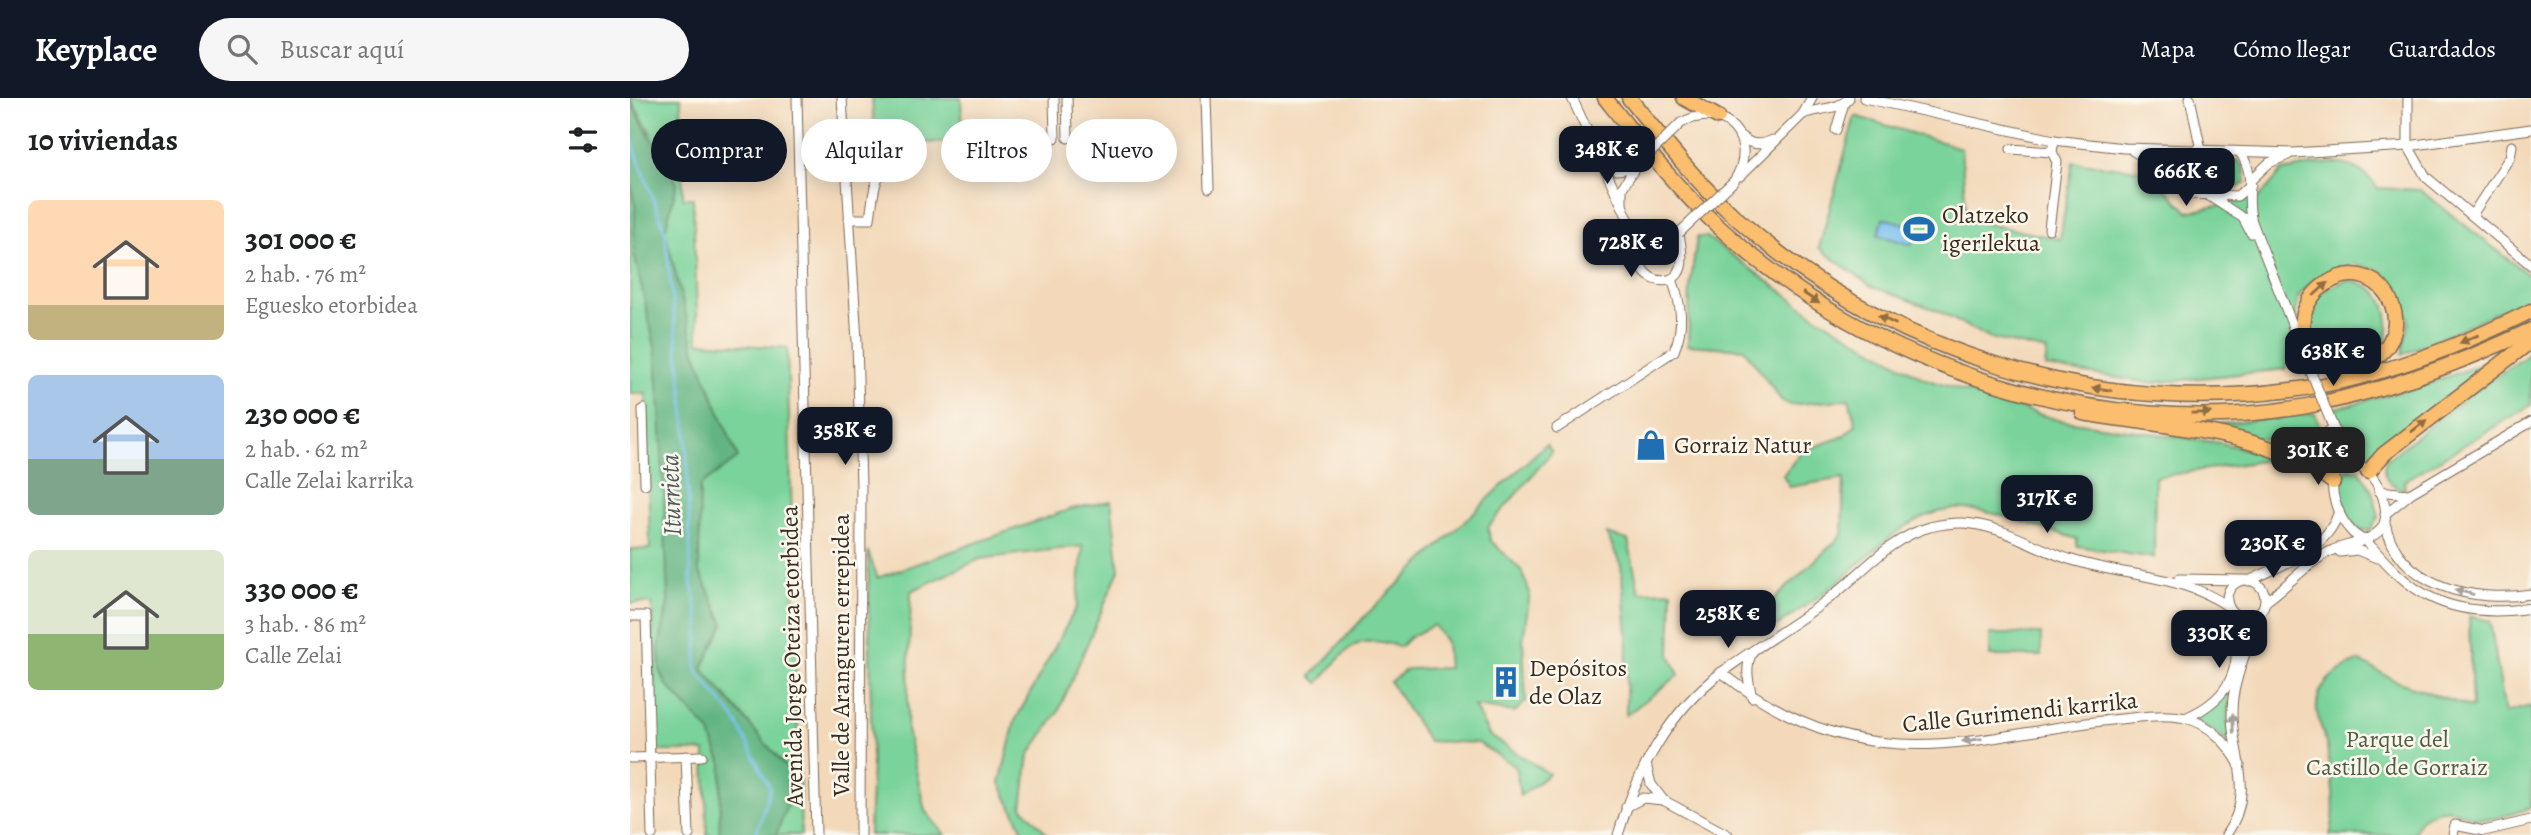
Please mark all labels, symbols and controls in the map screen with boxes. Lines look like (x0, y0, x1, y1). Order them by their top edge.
search box (199, 18, 689, 81)
text: Keyplace (35, 27, 157, 72)
icon: search (223, 30, 261, 68)
text: Buscar aquí (279, 32, 404, 67)
text: Mapa (2140, 33, 2195, 65)
text: Cómo llegar (2233, 33, 2351, 65)
text: Guardados (2389, 33, 2496, 65)
chip: Comprar (651, 119, 787, 182)
chip: Alquilar (801, 119, 927, 182)
chip: Filtros (941, 119, 1052, 182)
chip: Nuevo (1066, 119, 1177, 182)
text: 10 viviendas (28, 120, 178, 160)
icon: filters (564, 121, 602, 159)
pin: 348K € (1550, 126, 1664, 186)
text: 348K € (1575, 133, 1639, 164)
pin: 666K € (2129, 148, 2243, 208)
text: 666K € (2154, 155, 2218, 186)
place label: Olatzeko igerilekua (1942, 199, 2041, 259)
sports icon: Olatzeko igerilekua (1902, 212, 1936, 246)
text: 301 000 € (245, 219, 357, 259)
pin: 728K € (1574, 220, 1688, 279)
text: 728K € (1599, 226, 1663, 257)
icon: home (84, 228, 168, 312)
text: 2 hab. · 76 m² (245, 259, 366, 290)
one-way arrow (2312, 281, 2330, 297)
text: Eguesko etorbidea (245, 290, 418, 321)
one-way arrow (1801, 291, 1821, 304)
one-way arrow (1877, 314, 1897, 326)
pin: 638K € (2276, 328, 2390, 388)
one-way arrow (2458, 334, 2479, 345)
text: 638K € (2301, 335, 2365, 366)
one-way arrow (2091, 384, 2113, 395)
text: 230 000 € (245, 394, 360, 434)
icon: home (84, 403, 168, 487)
pin: 358K € (788, 408, 902, 467)
one-way arrow (2191, 408, 2213, 419)
text: 358K € (813, 414, 877, 445)
one-way arrow (2409, 419, 2427, 434)
shop icon: Gorraiz Natur (1634, 428, 1668, 462)
pin: 301K € (2261, 428, 2375, 487)
place label: Gorraiz Natur (1674, 429, 1811, 461)
text: 2 hab. · 62 m² (245, 434, 367, 465)
text: 301K € (2287, 434, 2349, 465)
water label: Iturrieta (652, 453, 690, 537)
text: Calle Zelai karrika (245, 465, 414, 496)
pin: 317K € (1990, 476, 2104, 535)
text: 317K € (2017, 482, 2077, 513)
street label: Avenida Jorge Oteiza etorbidea (773, 504, 811, 808)
street label: Valle de Aranguren errepidea (825, 513, 857, 797)
pin: 230K € (2216, 520, 2330, 580)
text: 230K € (2241, 527, 2305, 558)
text: 330 000 € (245, 569, 359, 609)
icon: home (84, 578, 168, 662)
one-way arrow (2452, 587, 2474, 598)
pin: 258K € (1671, 590, 1785, 650)
text: 258K € (1696, 597, 1760, 628)
text: 3 hab. · 86 m² (245, 609, 366, 640)
pin: 330K € (2162, 610, 2276, 670)
text: 330K € (2187, 617, 2251, 648)
text: Calle Zelai (245, 640, 342, 671)
place label: Depósitos de Olaz (1529, 652, 1627, 712)
building icon: Depósitos de Olaz (1489, 665, 1523, 699)
street label: Calle Gurimendi karrika (1901, 684, 2140, 740)
one-way arrow (2227, 712, 2238, 734)
park label: Parque del Castillo de Gorraiz (2306, 723, 2488, 783)
one-way arrow (1961, 735, 1983, 746)

